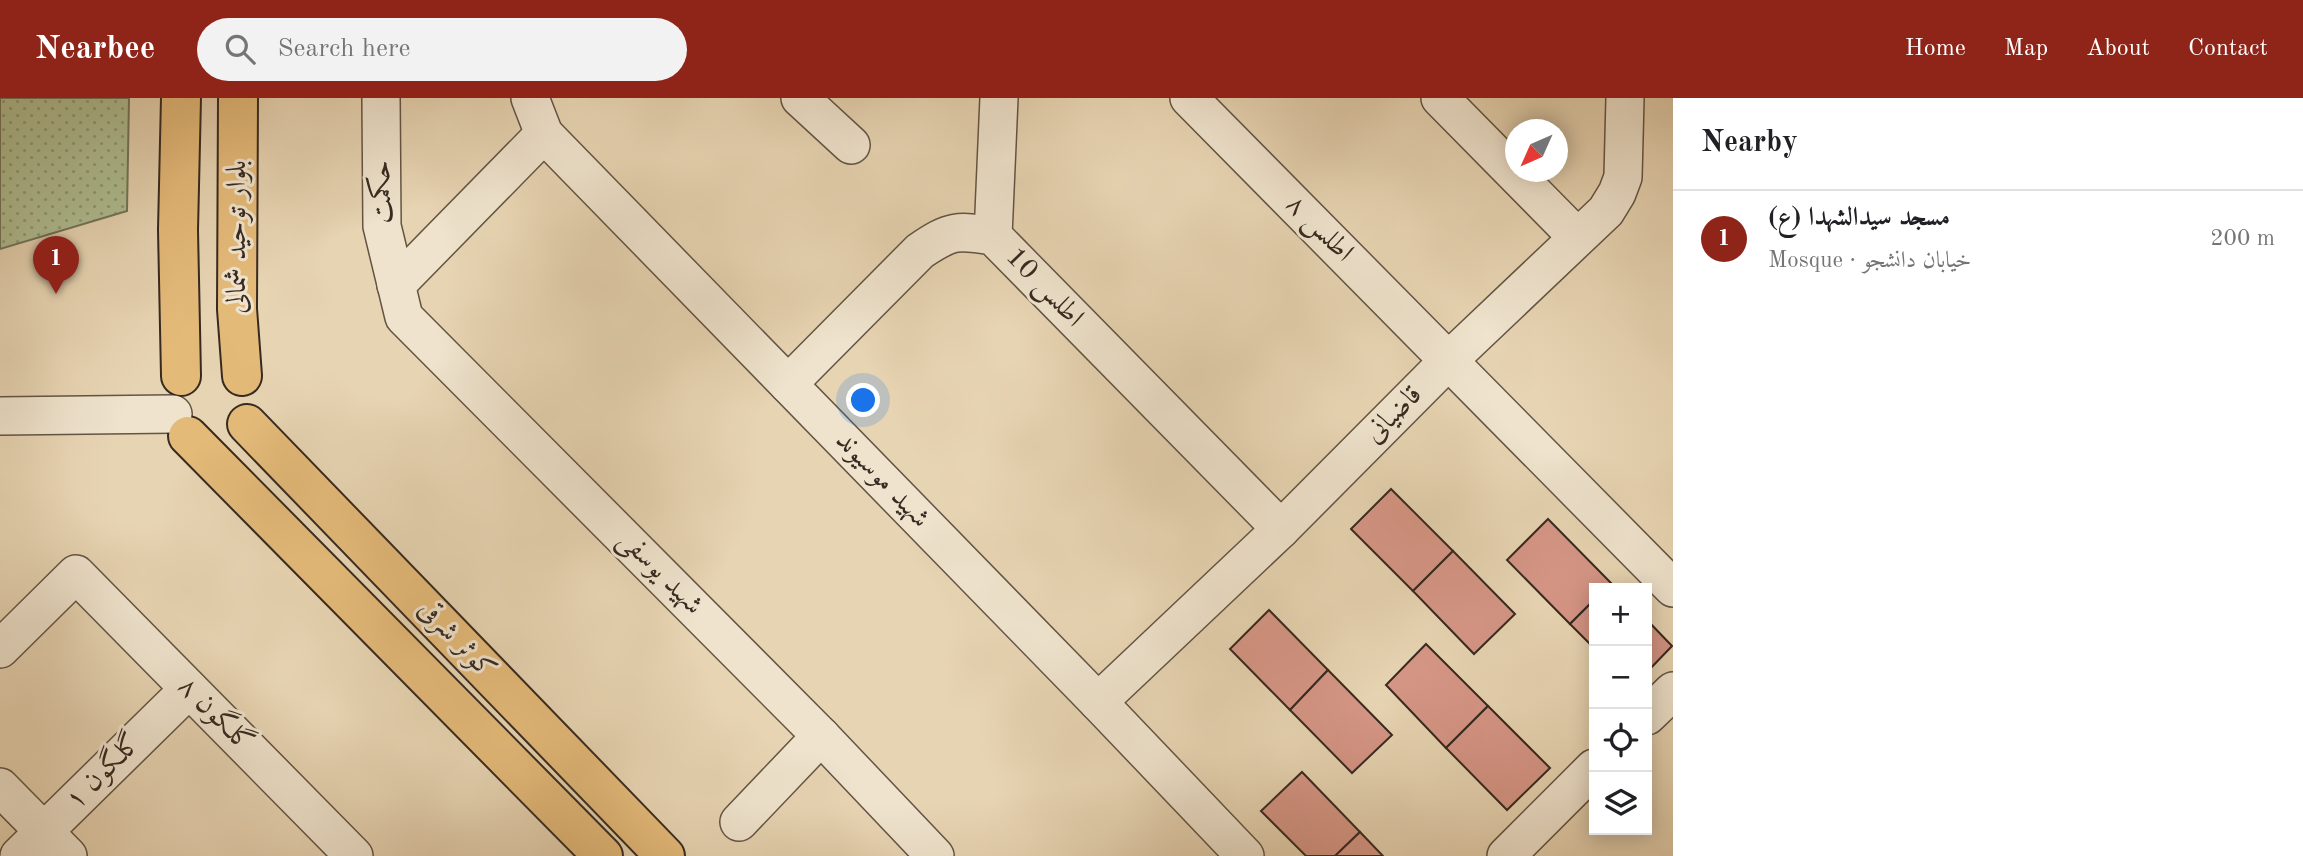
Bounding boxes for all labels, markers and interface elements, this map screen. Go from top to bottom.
search box [197,18,687,81]
icon: search [221,30,259,68]
text: Nearbee [35,33,155,66]
text: Search here [277,36,411,62]
text: Home [1905,37,1966,61]
text: Map [2004,37,2048,61]
text: About [2086,37,2150,61]
text: Contact [2188,37,2268,61]
north arrow [1505,119,1568,182]
text: Nearby [1701,128,1798,158]
street label: بلوار توحید شمالی [224,160,253,314]
street label: حکمت [365,160,398,224]
street label: اطلس ۸ [1279,190,1358,269]
text: مسجد سیدالشهدا (ع) [1768,205,1950,231]
text: 1 [1717,227,1731,250]
text: 200 m [2210,227,2275,250]
pin: 1 [33,236,79,294]
street label: اطلس 10 [998,243,1088,334]
text: Mosque · خیابان دانشجو [1768,249,1971,272]
street label: قاضیانی [1360,381,1428,449]
your location [846,383,880,417]
street label: شهید موسیوند [828,427,934,535]
street label: شهید یوسفی [610,525,708,623]
map controls [1589,583,1652,835]
button: + [1589,583,1652,646]
street label: کوثر شرقی [410,594,501,686]
button: − [1589,646,1652,709]
street label: گلگون ۸ [171,668,262,759]
button: locate [1589,709,1652,772]
street label: گلگون ۱ [57,725,148,816]
button: layers [1589,772,1652,835]

